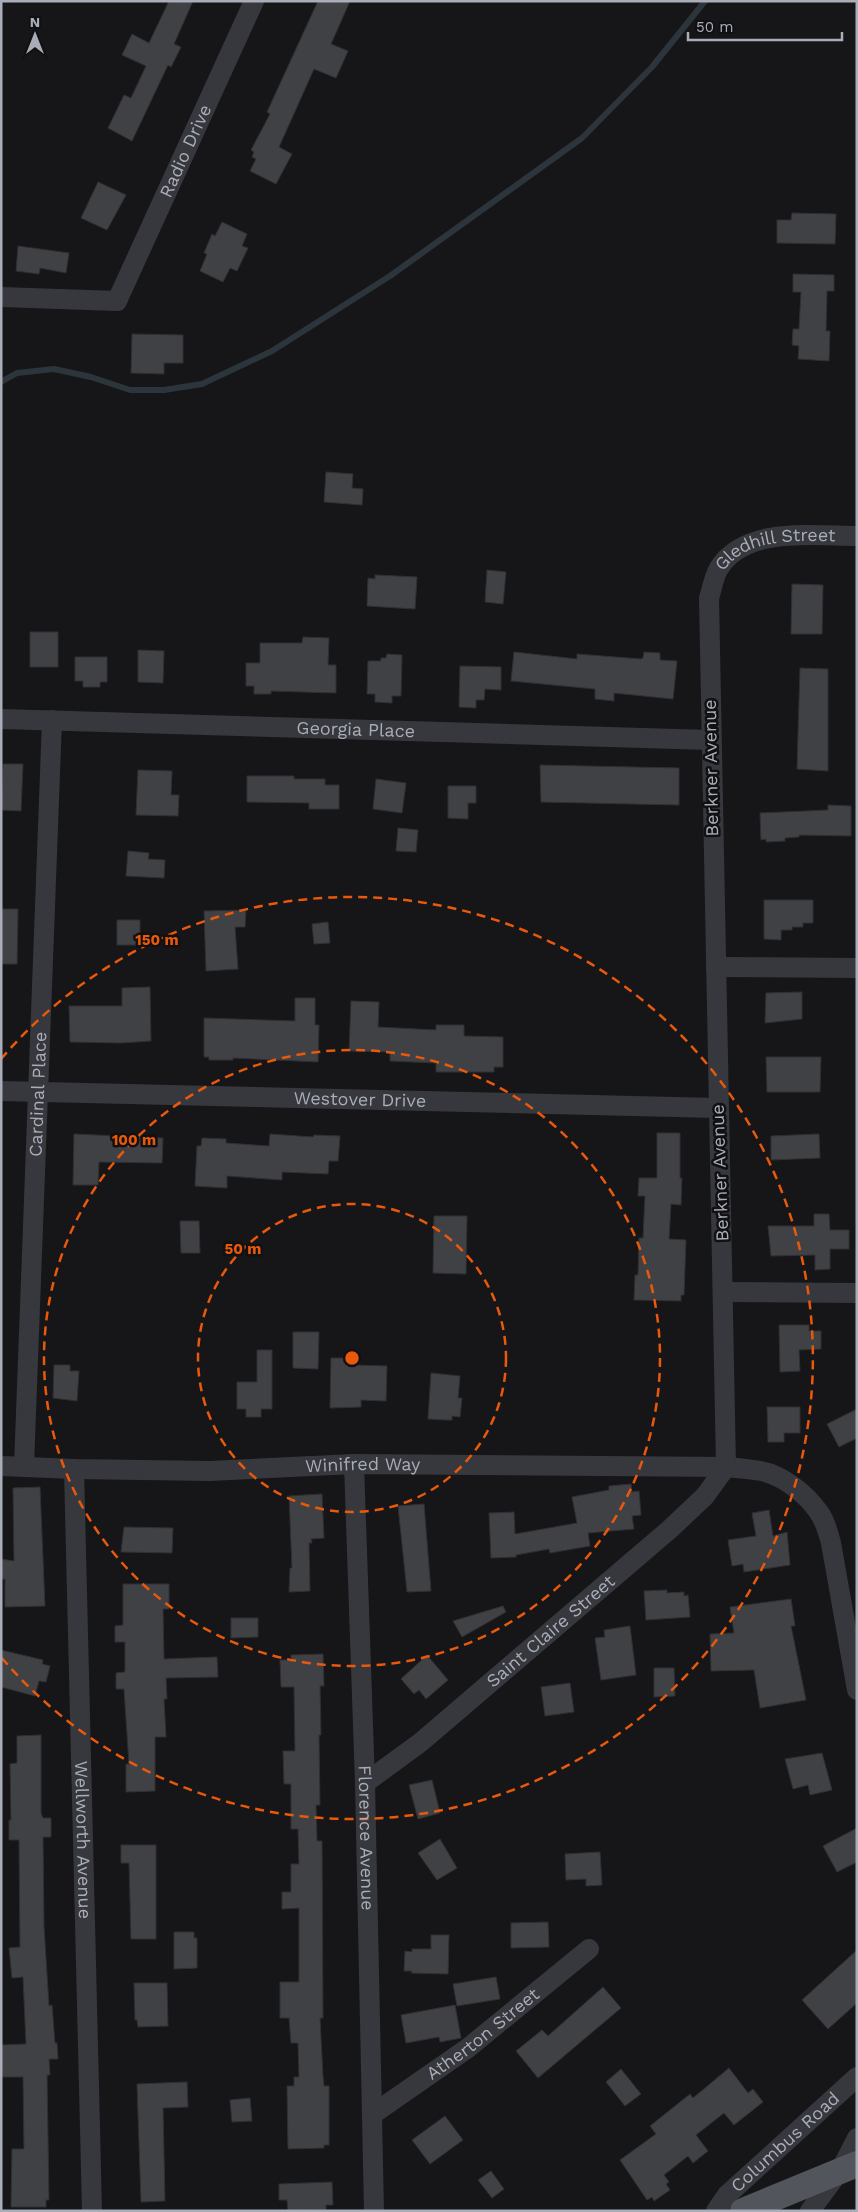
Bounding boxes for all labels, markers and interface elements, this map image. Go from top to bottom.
north arrow [10,10,60,60]
scale bar [688,10,842,42]
text: N [30,14,40,30]
text: 50 m [696,18,733,36]
street label: Radio Drive [155,101,215,201]
street label: Gledhill Street [710,524,836,574]
street label: Berkner Avenue [699,699,722,837]
street label: Georgia Place [296,717,415,741]
text: 150 m [135,931,179,949]
street label: Cardinal Place [25,1031,50,1157]
street label: Westover Drive [293,1087,426,1111]
street label: Berkner Avenue [707,1104,732,1242]
text: 100 m [112,1131,156,1149]
text: 50 m [225,1240,261,1258]
centre of rings [343,1349,361,1367]
street label: Winifred Way [305,1453,421,1476]
street label: Saint Claire Street [482,1570,619,1691]
street label: Wellworth Avenue [71,1761,96,1919]
street label: Florence Avenue [354,1765,379,1911]
street label: Atherton Street [422,1983,543,2084]
street label: Columbus Road [726,2087,843,2196]

